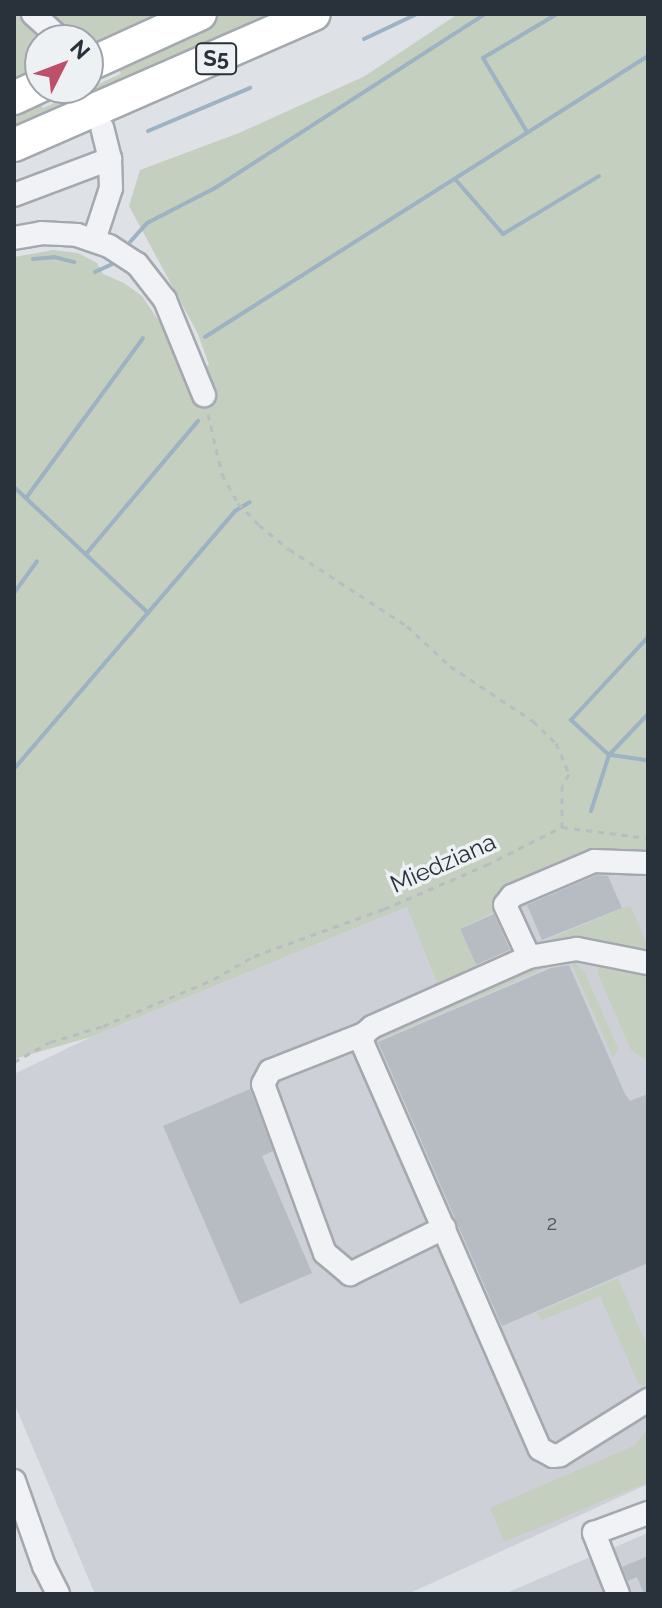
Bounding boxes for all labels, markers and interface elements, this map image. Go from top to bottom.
north arrow [24,24,104,104]
text: N [65,34,96,64]
road number: S5 [194,41,238,77]
street label: Miedziana [386,827,500,899]
house number: 2 [547,1211,557,1235]

